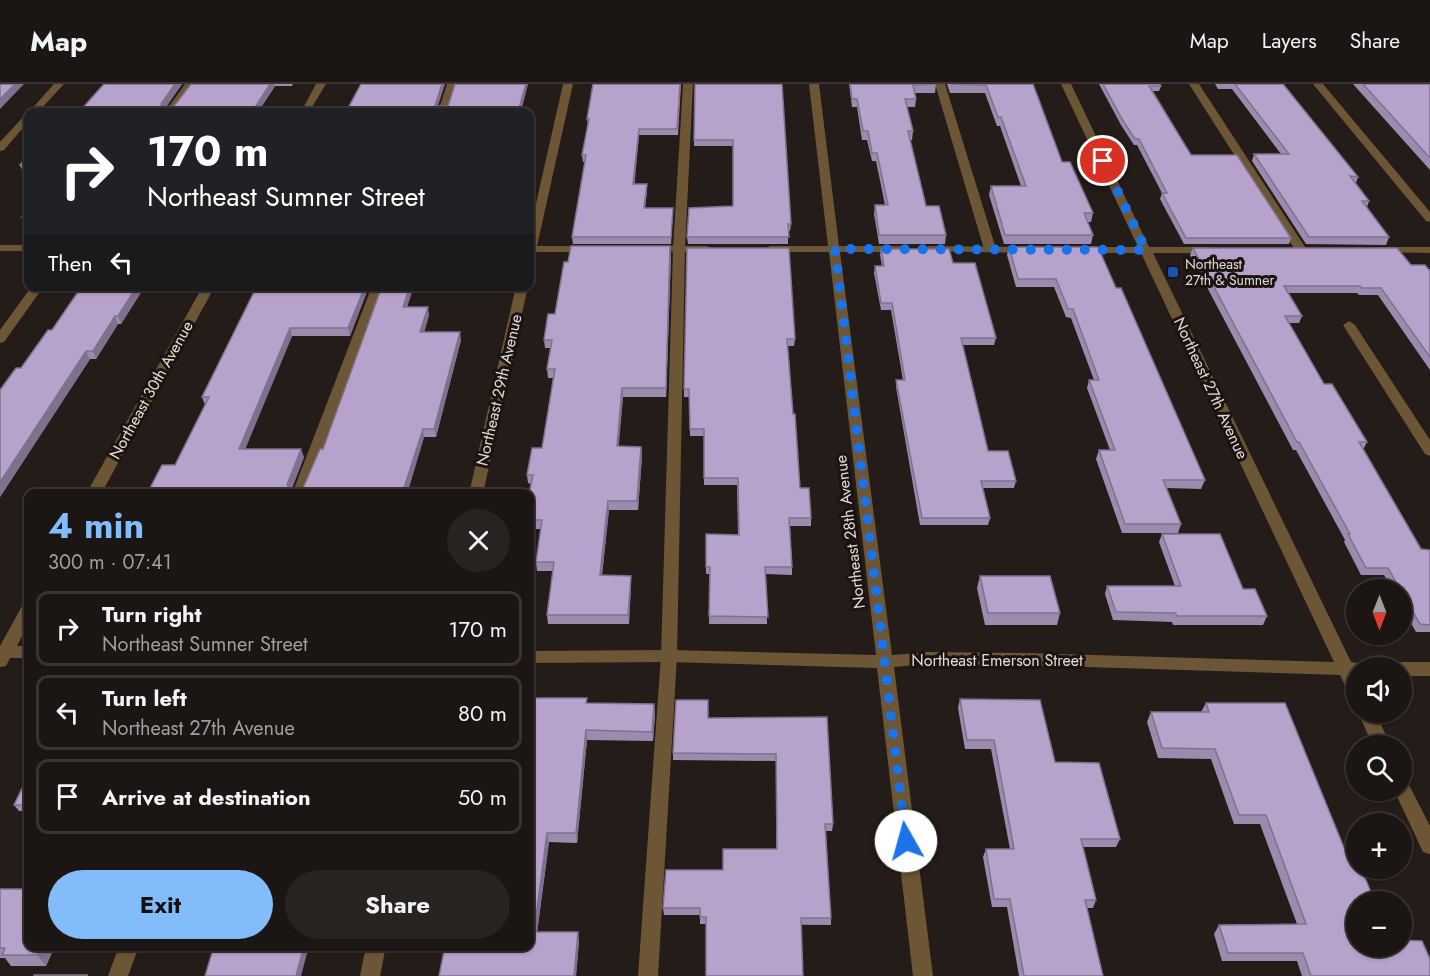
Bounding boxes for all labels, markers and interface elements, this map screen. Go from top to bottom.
text: Map [30,21,87,62]
text: Map [1190,26,1229,56]
text: Layers [1262,26,1317,56]
text: Share [1350,26,1400,56]
text: 170 m [147,121,269,182]
icon: right [48,132,126,210]
pin [1077,135,1128,186]
icon: arrive [1086,144,1119,177]
text: Northeast Sumner Street [147,177,425,216]
icon: left [105,246,138,279]
text: Then [48,247,93,279]
place label: Northeast 27th & Sumner [1185,254,1274,290]
marker: Northeast 27th & Sumner [1166,265,1180,279]
street label: Northeast 29th Avenue [470,312,528,468]
street label: Northeast 27th Avenue [1168,313,1254,463]
street label: Northeast 30th Avenue [103,317,199,463]
street label: Northeast 28th Avenue [829,454,871,610]
text: 4 min [48,499,144,551]
button: close [447,509,510,572]
text: 300 m · 07:41 [48,548,172,577]
north arrow [1346,579,1412,645]
map controls [1346,579,1412,957]
text: Turn right [102,598,202,630]
icon: right [51,612,84,645]
text: 170 m [449,613,507,645]
text: Northeast Sumner Street [102,630,308,659]
street label: Northeast Emerson Street [911,649,1083,672]
button: sound [1346,657,1412,723]
text: Turn left [102,682,187,714]
icon: left [51,696,84,729]
text: 80 m [458,697,507,729]
text: Northeast 27th Avenue [102,714,295,743]
button: search [1346,735,1412,801]
icon: arrive [51,780,84,813]
text: Arrive at destination [102,781,311,813]
text: 50 m [458,781,507,813]
position arrow [874,809,938,873]
button: + [1346,813,1412,879]
button: Exit [48,870,273,939]
button: Share [285,870,510,939]
button: − [1346,891,1412,957]

